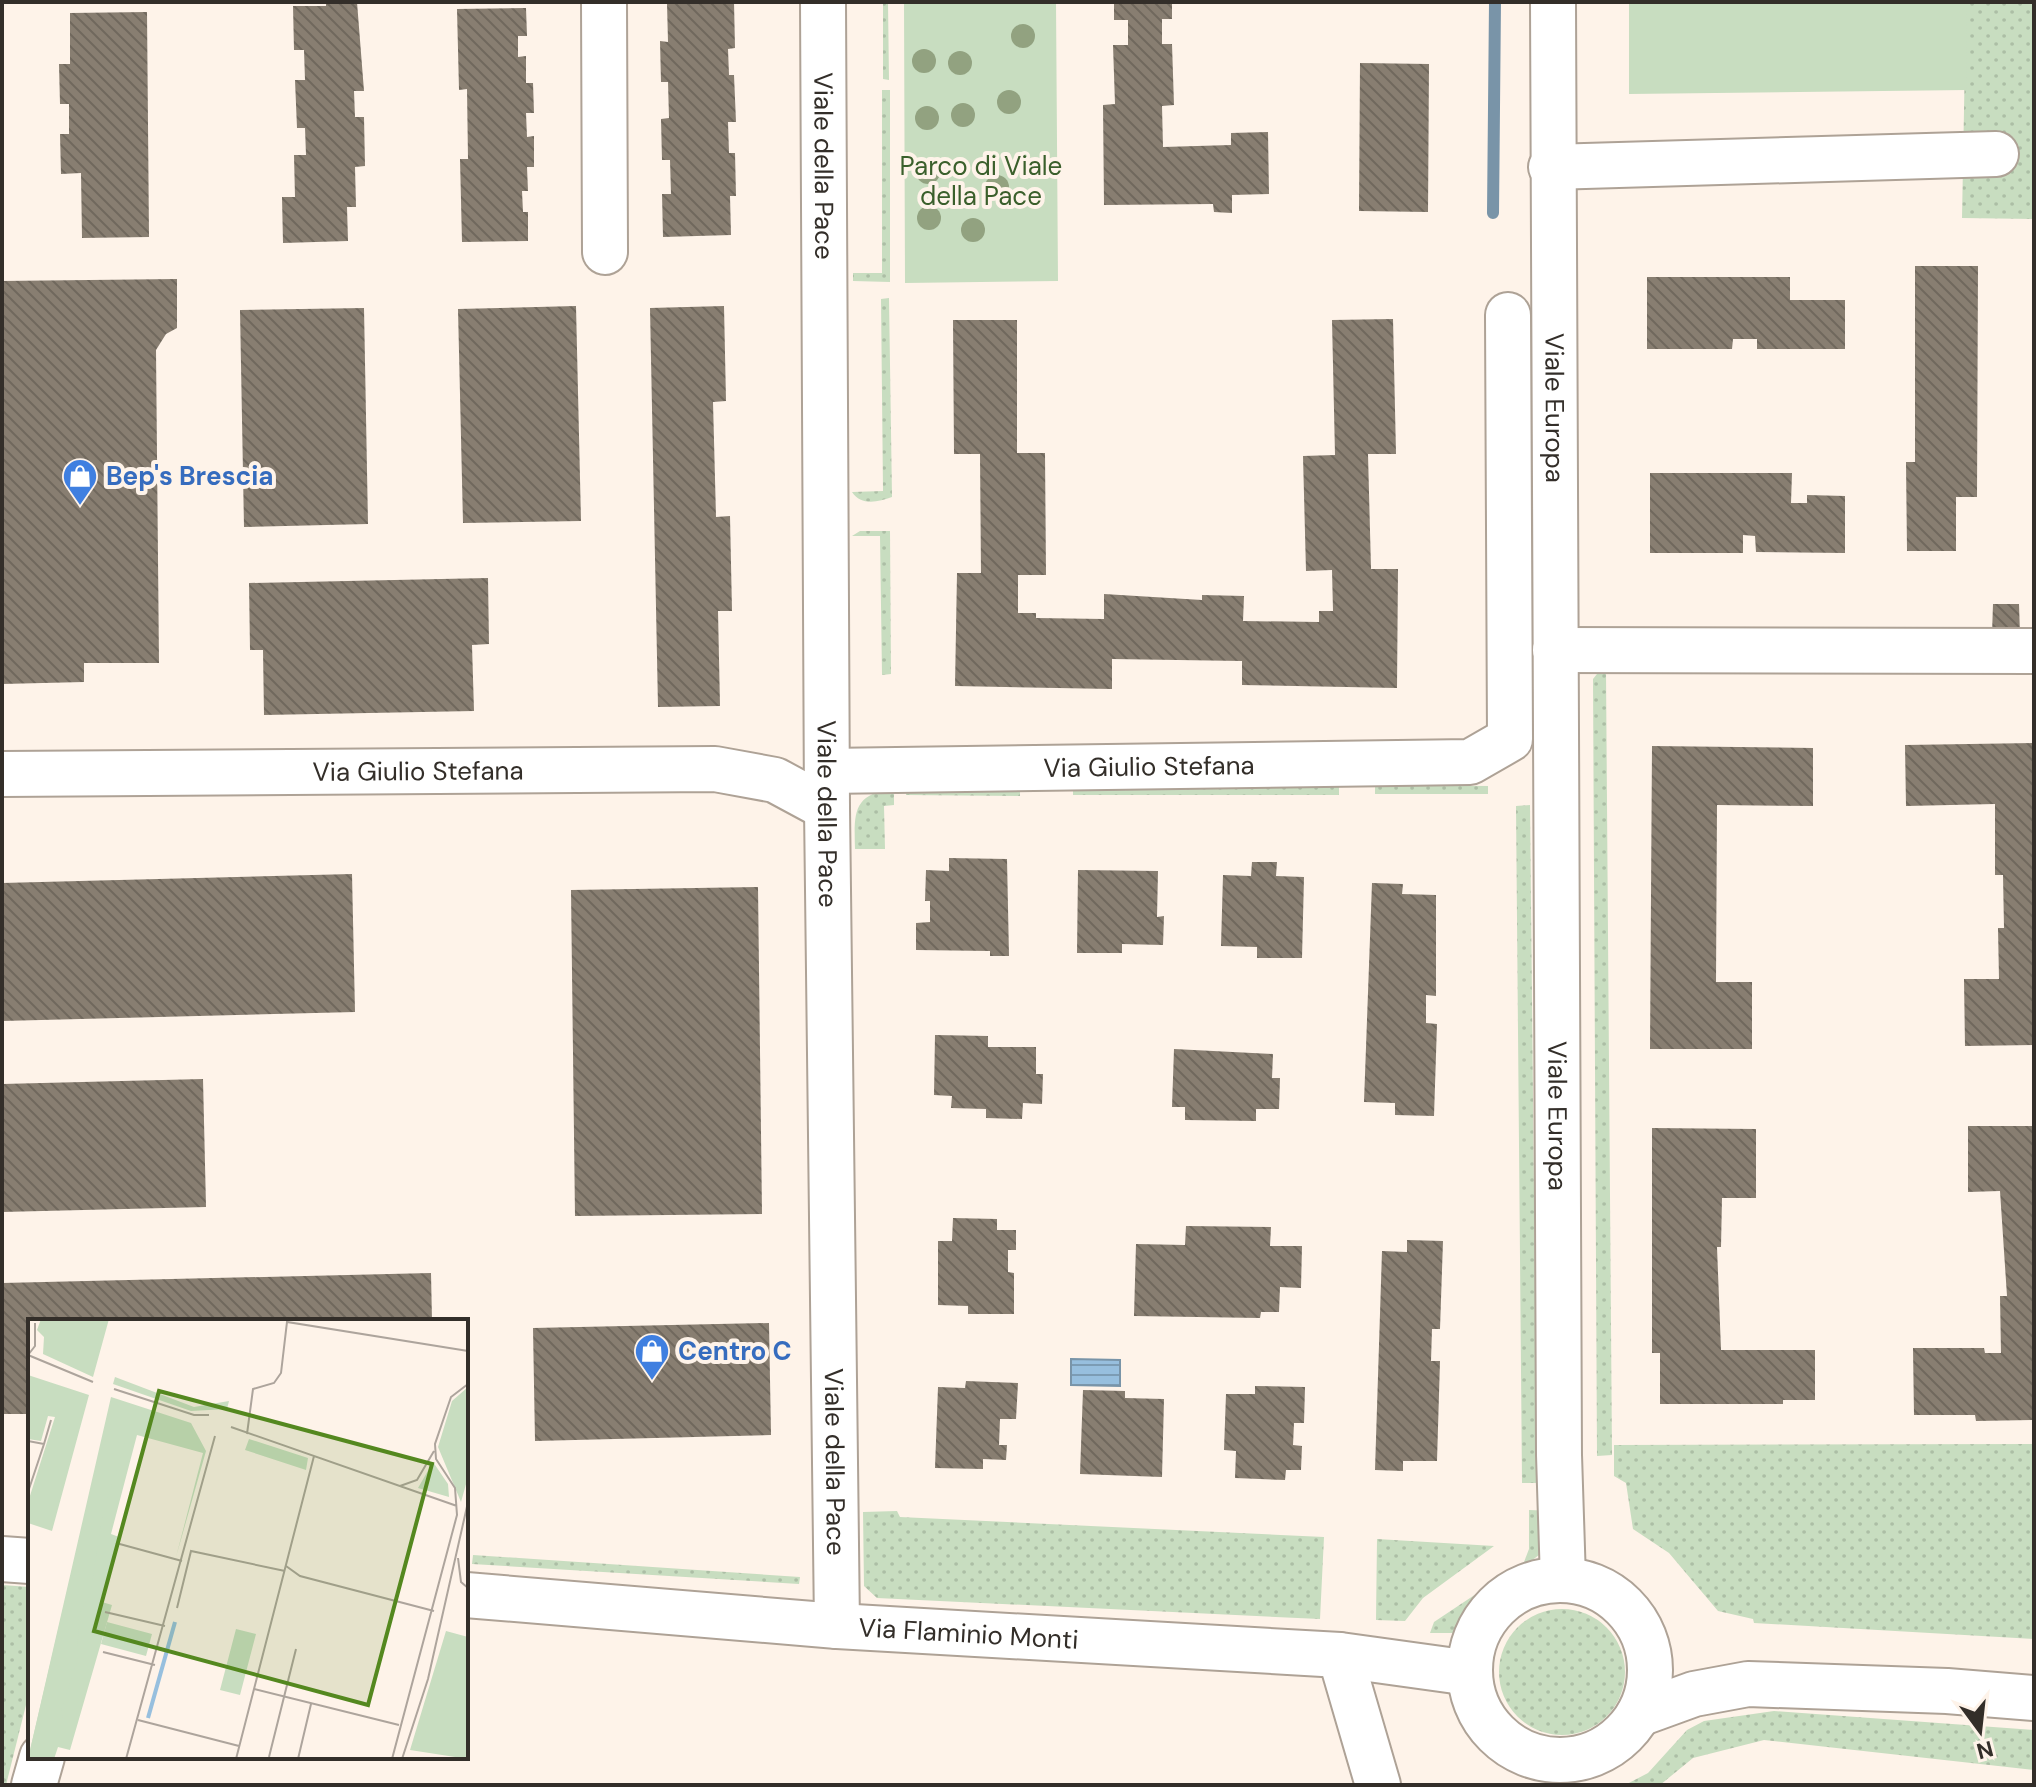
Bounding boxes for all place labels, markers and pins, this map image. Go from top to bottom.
shop icon: Bep's Brescia [61,457,99,507]
place label: Bep's Brescia [106,459,274,493]
shop icon: Centro C [633,1332,671,1382]
place label: Centro C [678,1334,792,1368]

